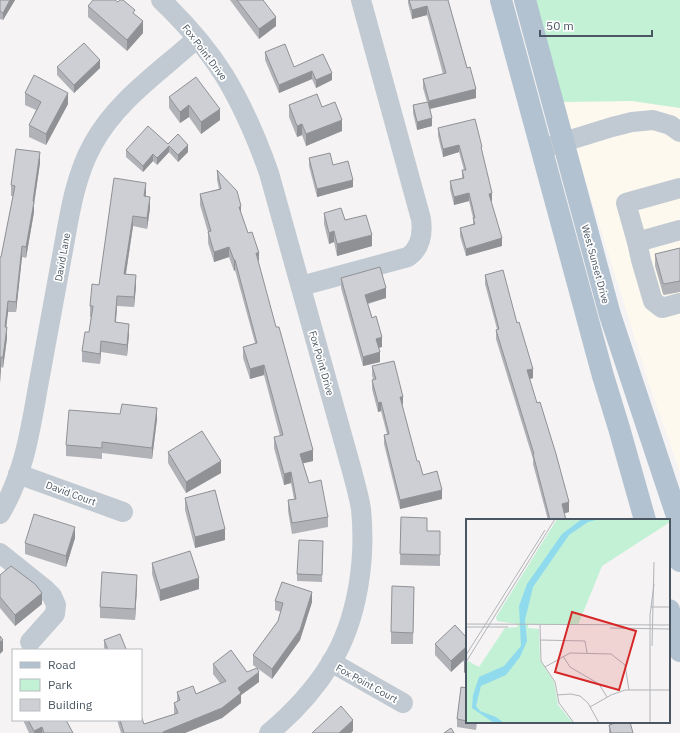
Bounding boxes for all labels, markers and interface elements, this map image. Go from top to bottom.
scale bar [540,12,652,38]
text: 50 m [546,18,574,33]
street label: Fox Point Drive [179,22,230,83]
street label: West Sunset Drive [579,223,612,306]
street label: David Lane [52,231,73,282]
street label: Fox Point Drive [306,329,337,398]
street label: David Court [44,478,98,509]
inset map [466,519,670,723]
legend [12,649,142,721]
text: Road [48,657,76,672]
street label: Fox Point Court [334,661,400,706]
text: Park [48,677,73,692]
text: Building [48,697,93,712]

